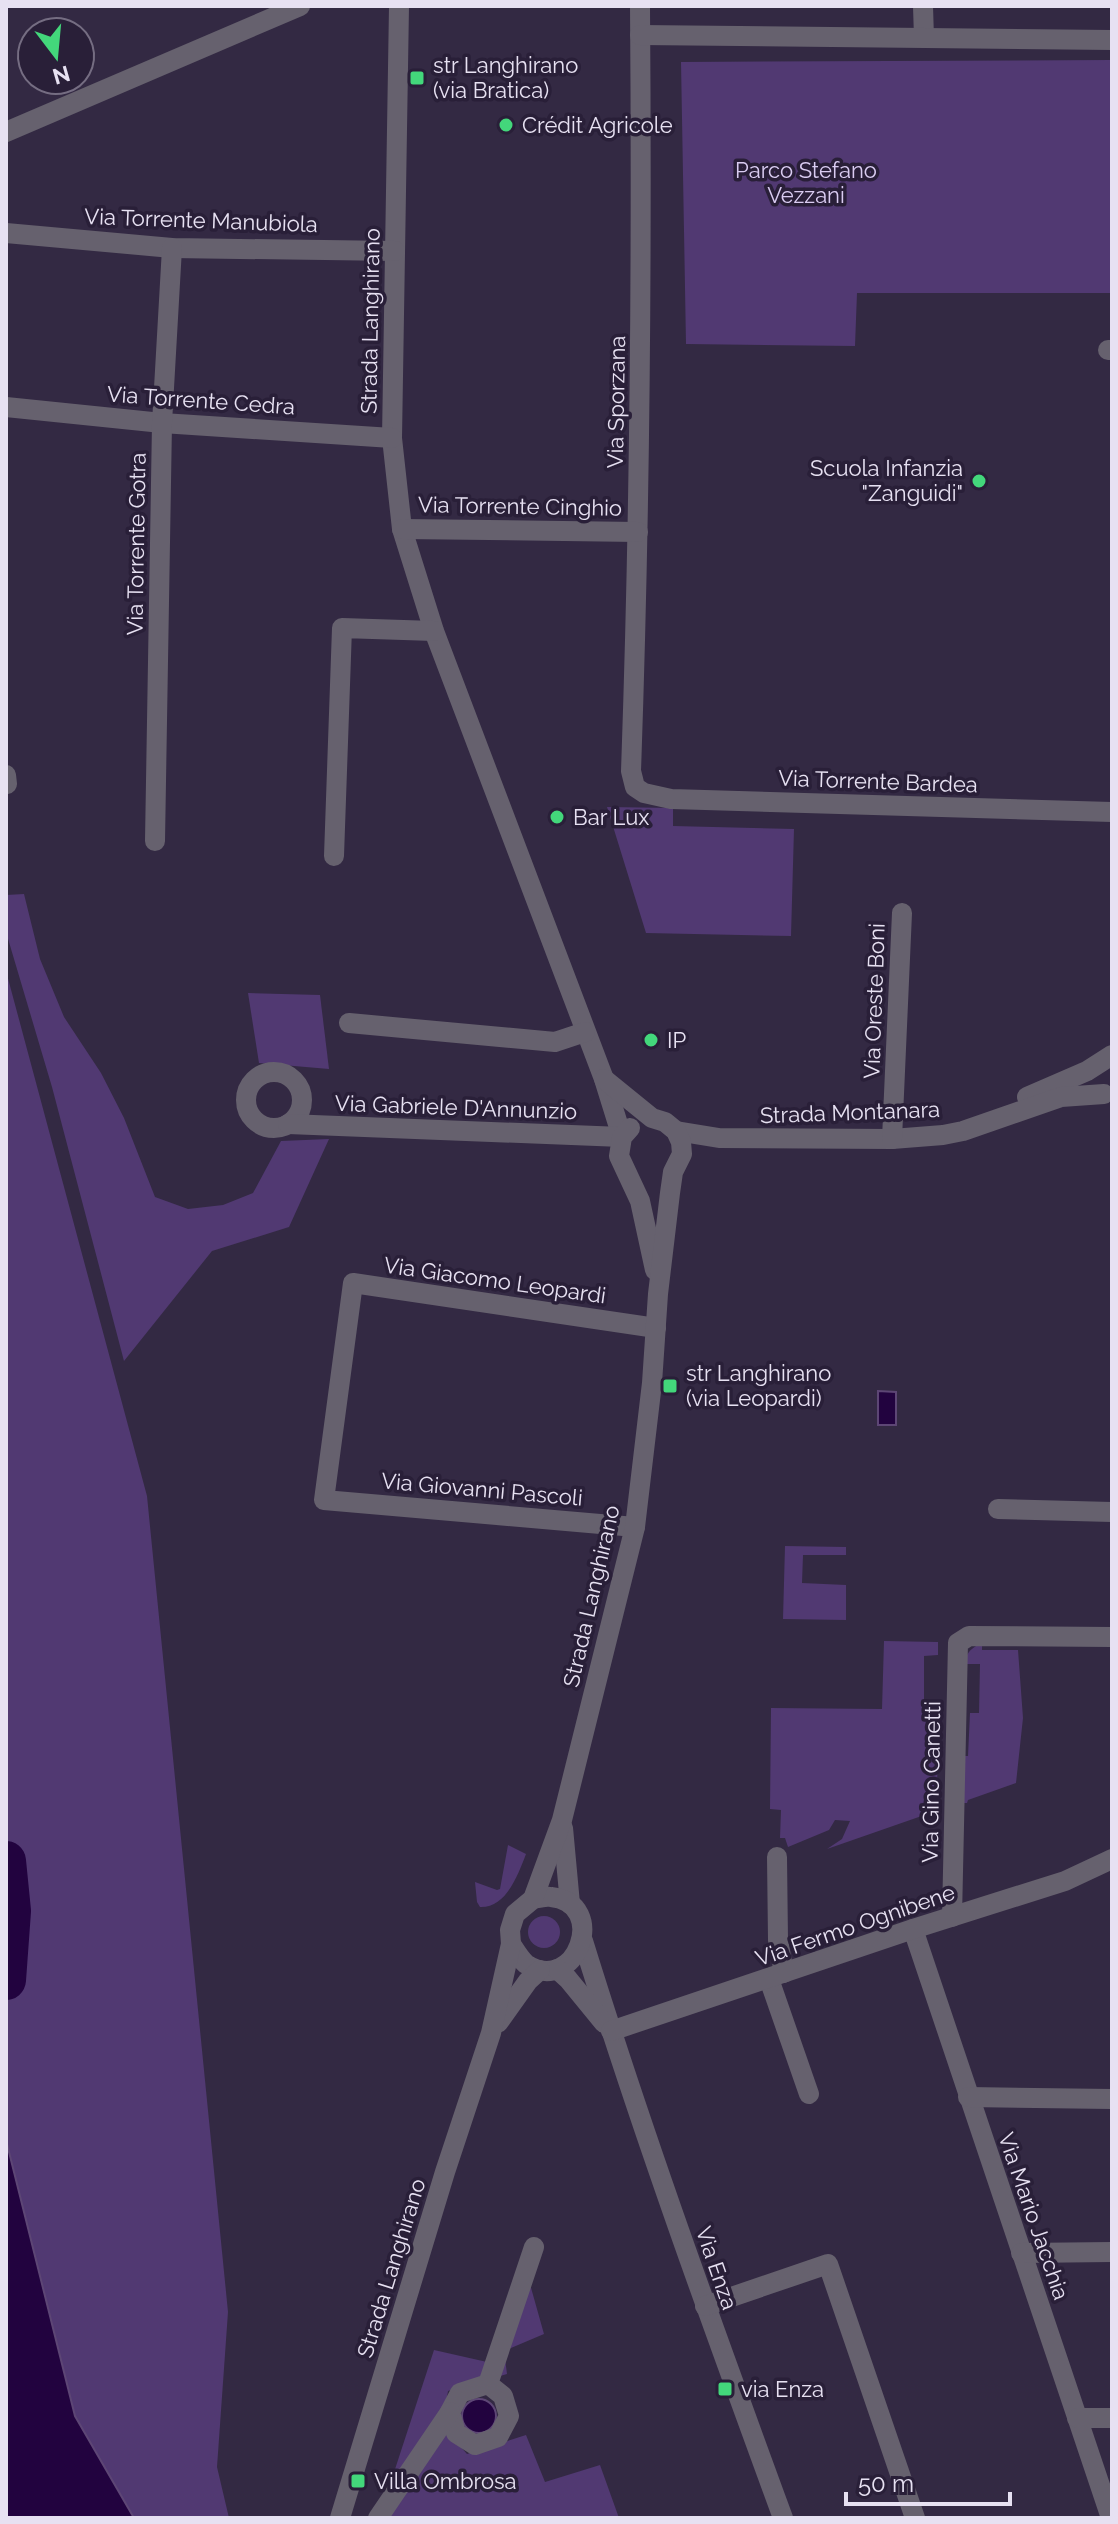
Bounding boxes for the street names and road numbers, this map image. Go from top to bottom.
street label: Via Torrente Manubiola [84,203,318,237]
street label: Strada Langhirano [355,228,385,414]
street label: Via Sporzana [602,335,630,469]
street label: Via Torrente Cedra [106,380,296,420]
street label: Via Torrente Gotra [121,452,151,636]
street label: Via Torrente Cinghio [418,491,622,521]
street label: Via Torrente Bardea [778,765,978,797]
street label: Via Oreste Boni [858,923,890,1079]
street label: Via Gabriele D'Annunzio [334,1090,578,1124]
street label: Strada Montanara [759,1096,941,1128]
street label: Via Giacomo Leopardi [382,1252,608,1308]
street label: Via Giovanni Pascoli [380,1467,584,1511]
street label: Strada Langhirano [557,1502,625,1690]
street label: Via Gino Canetti [917,1701,945,1863]
street label: Via Fermo Ognibene [752,1879,958,1971]
street label: Via Mario Jacchia [993,2129,1075,2303]
street label: Strada Langhirano [351,2175,431,2361]
street label: Via Enza [691,2223,743,2313]

